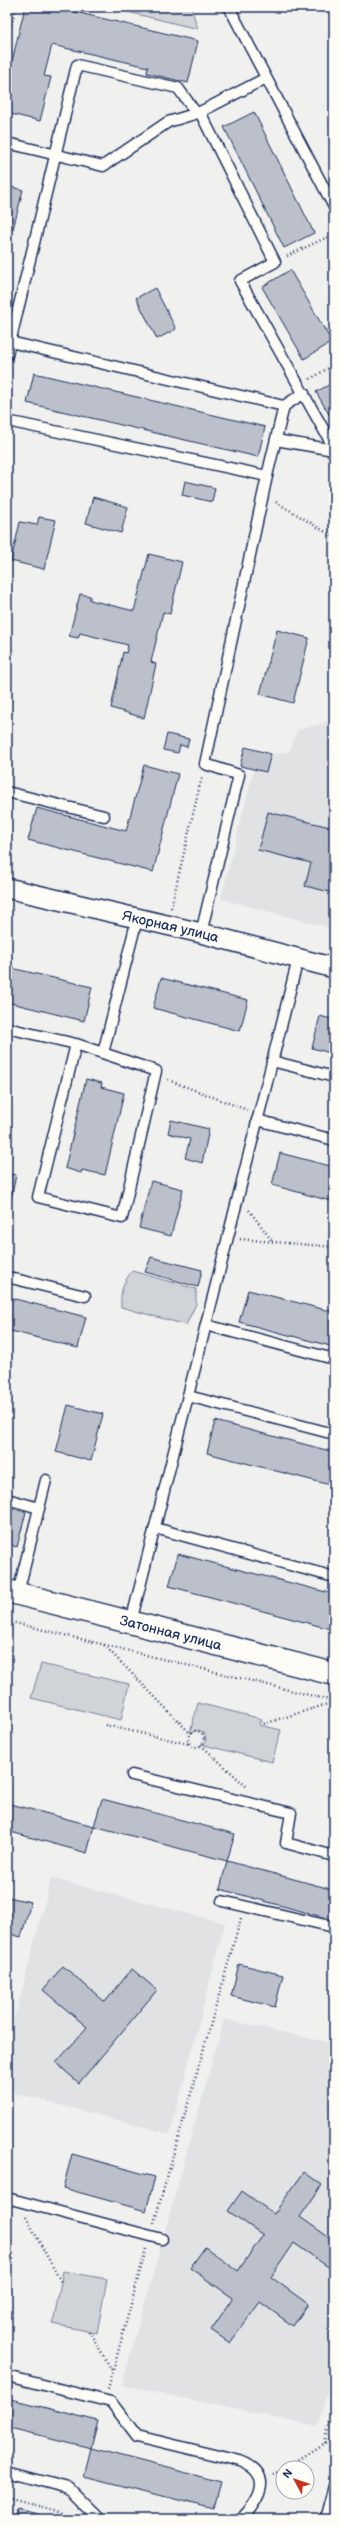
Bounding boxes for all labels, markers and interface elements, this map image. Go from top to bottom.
street label: Якорная улица [120,907,221,947]
street label: Затонная улица [118,1612,224,1654]
north arrow [275,2460,315,2500]
text: N [280,2467,295,2481]

